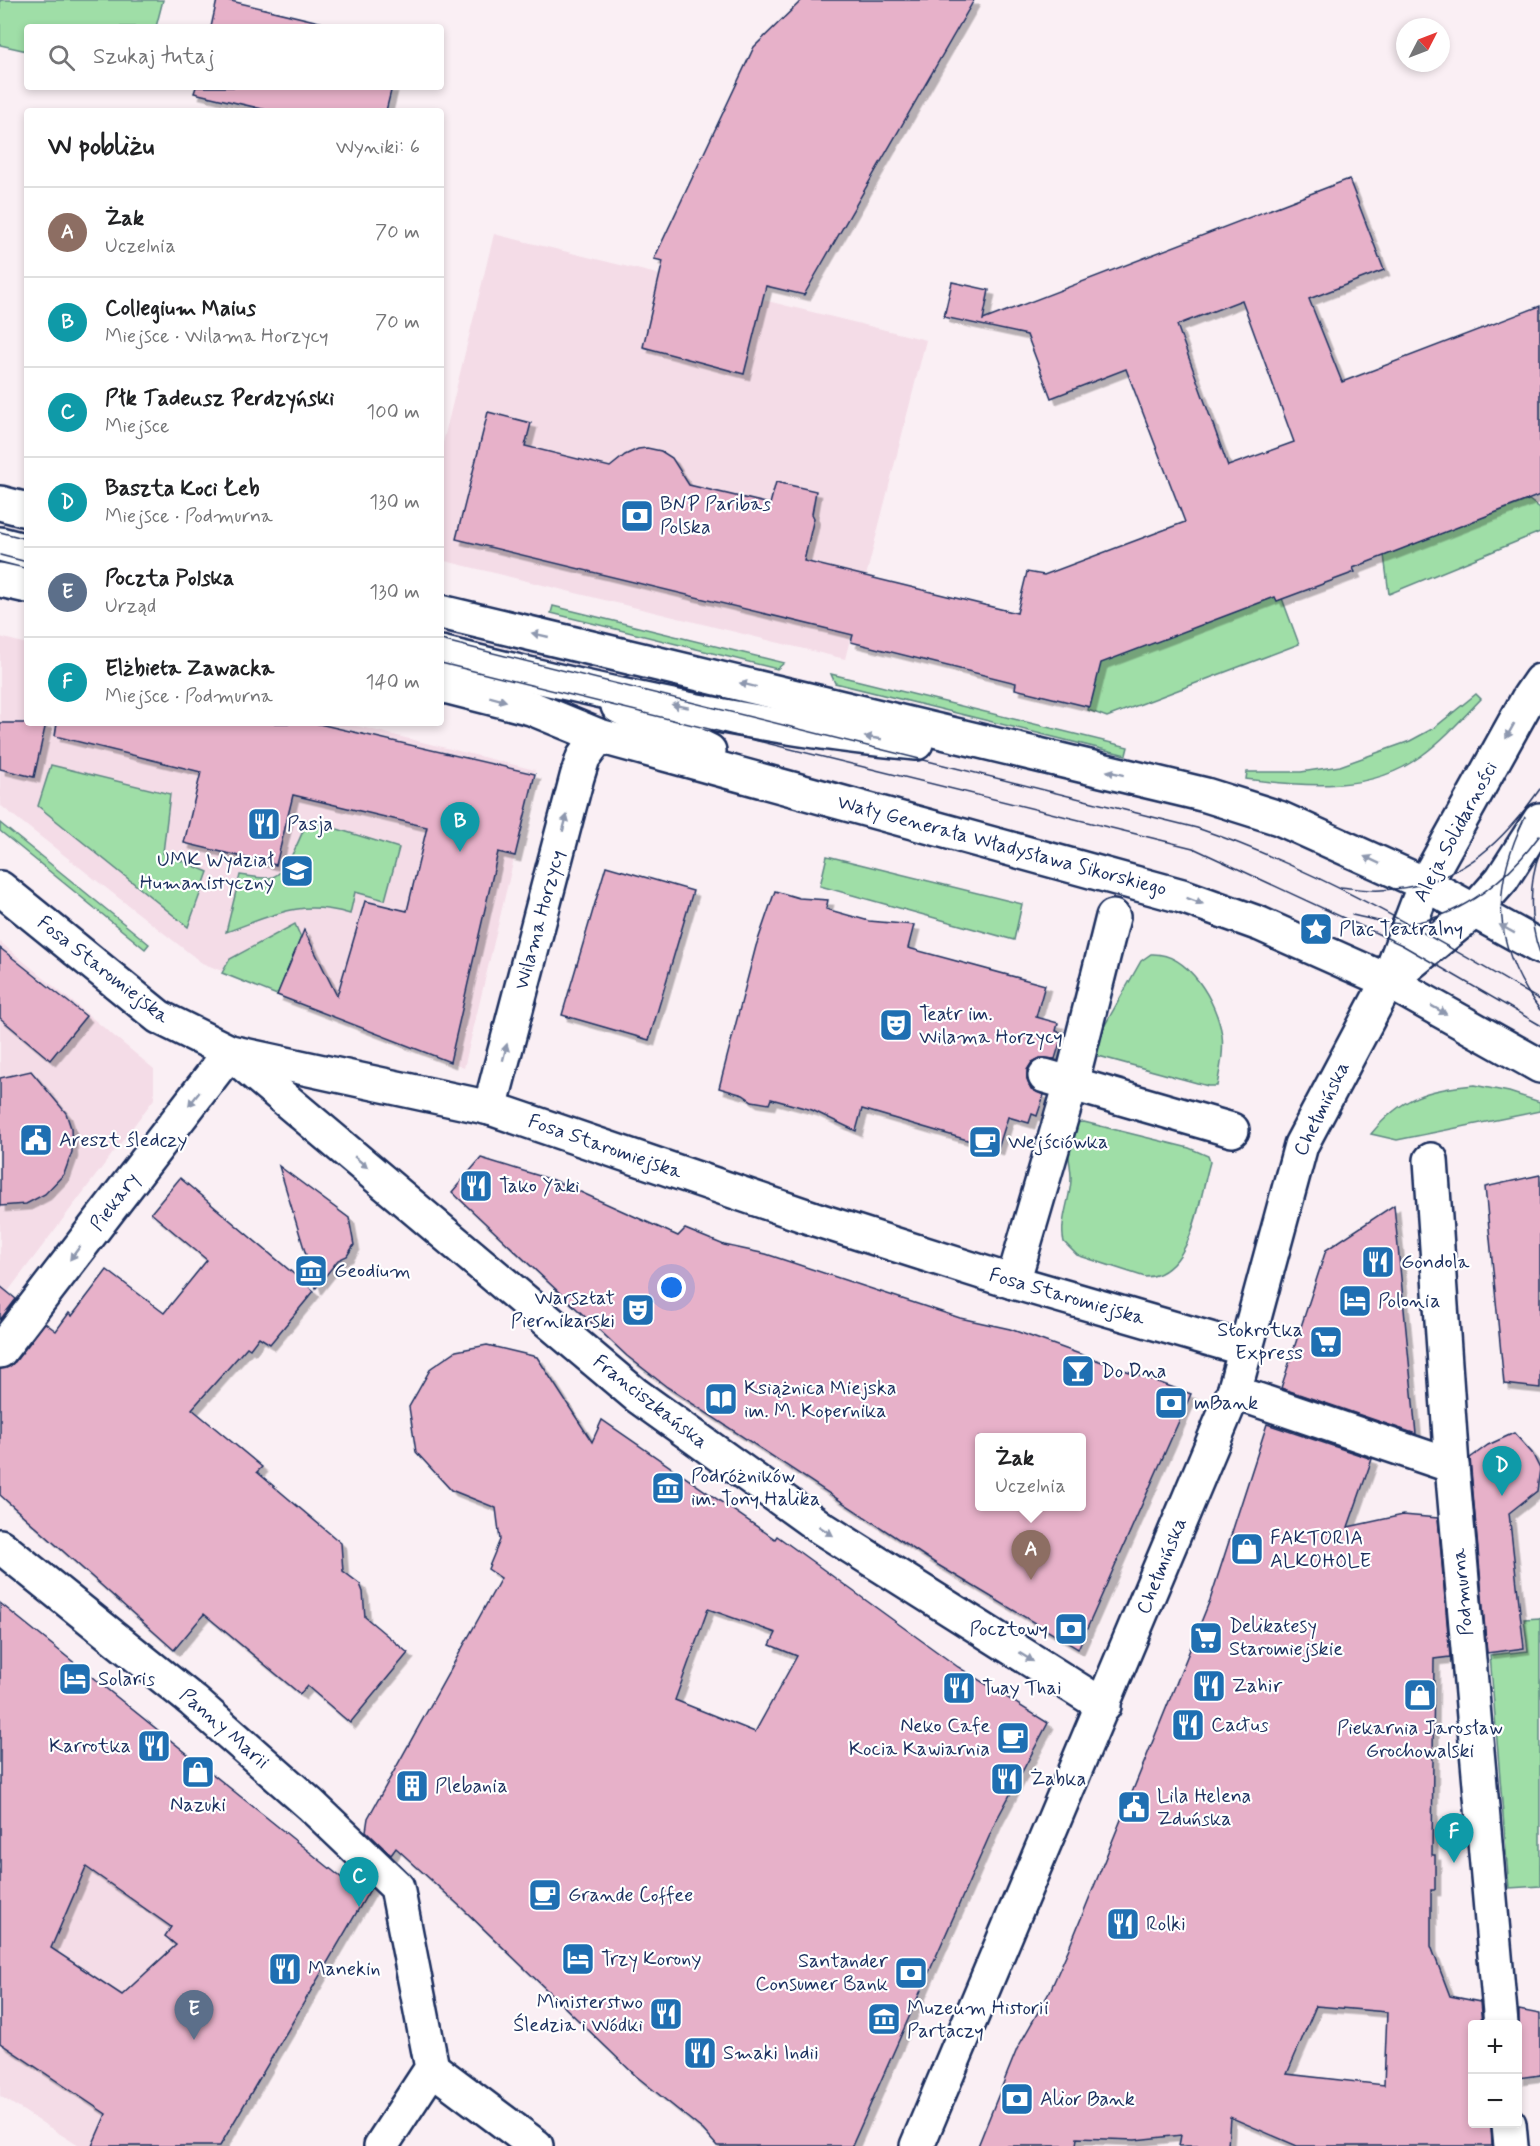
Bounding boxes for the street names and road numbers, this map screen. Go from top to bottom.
street label: Aleja Solidarności [1408,757,1504,907]
street label: Wały Generała Władysława Sikorskiego [834,789,1170,903]
street label: Wilama Horzycy [508,847,572,993]
street label: Fosa Staromiejska [31,910,176,1031]
street label: Chełmińska [1287,1057,1357,1161]
street label: Fosa Staromiejska [524,1108,686,1186]
street label: Piekary [84,1167,146,1237]
street label: Fosa Staromiejska [986,1262,1149,1332]
street label: Franciszkańska [587,1349,713,1455]
street label: Chełmińska [1130,1514,1194,1618]
street label: Podmurna [1446,1546,1480,1637]
street label: Panny Marii [173,1683,275,1775]

